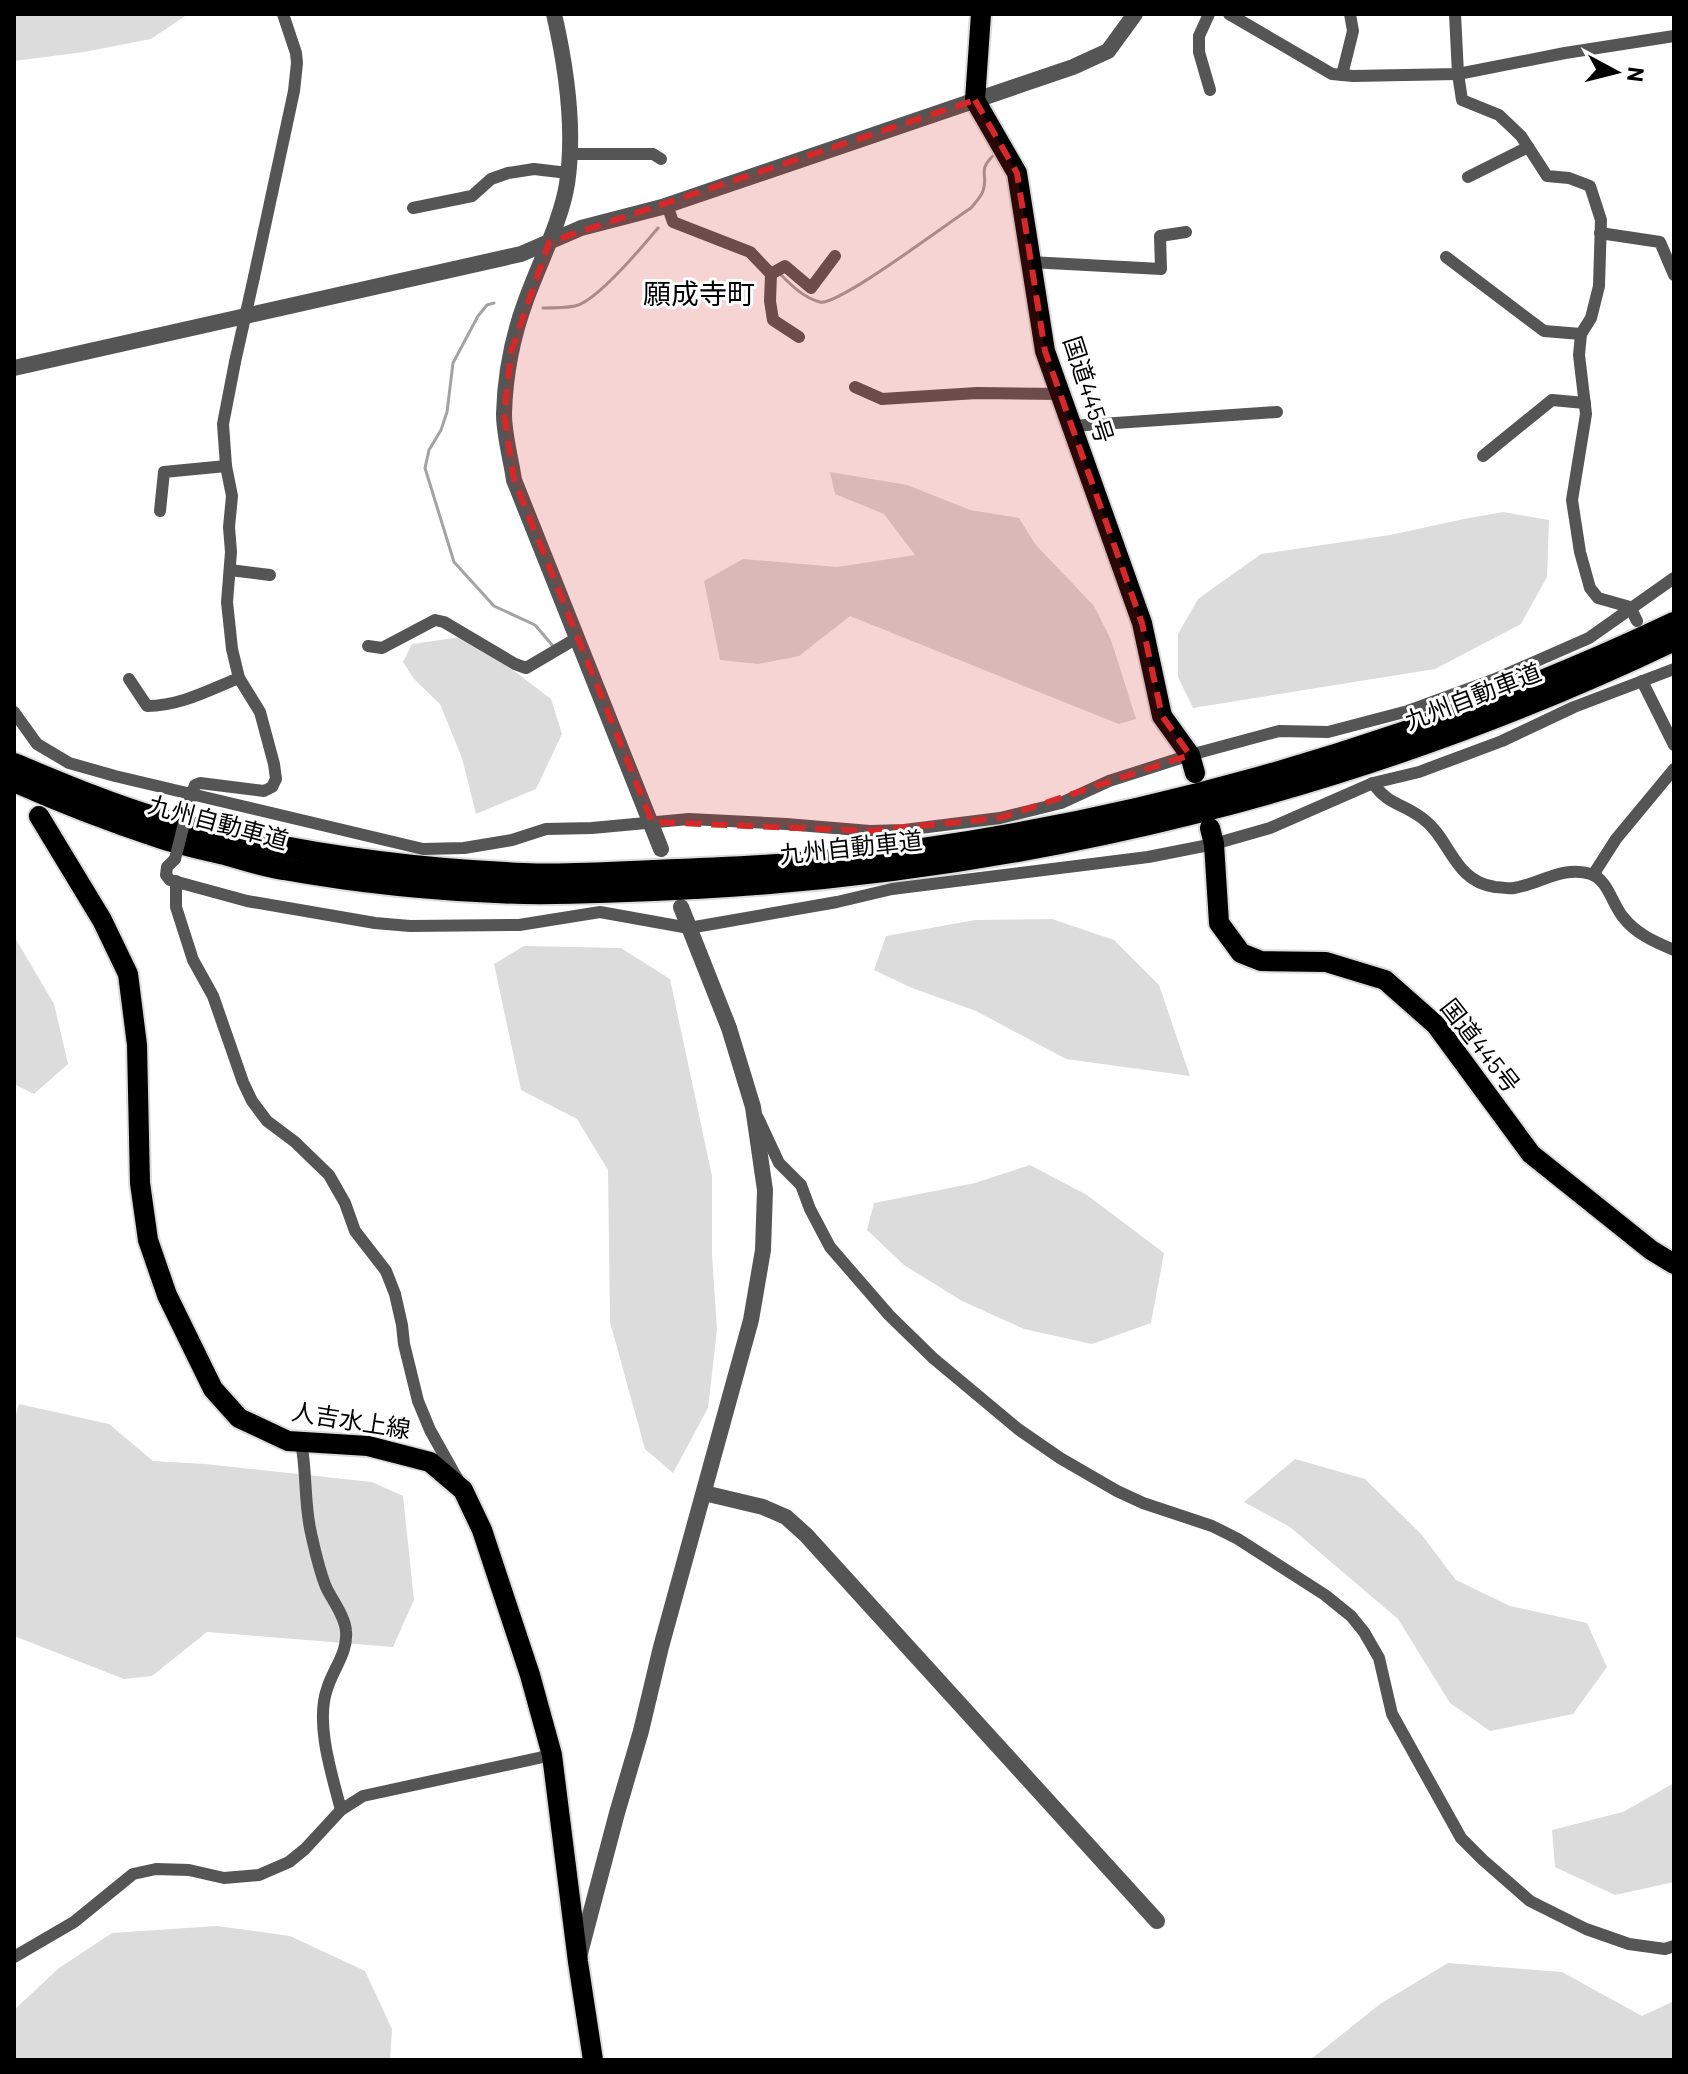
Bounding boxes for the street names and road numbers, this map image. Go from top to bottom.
street label: 国道445号 [1059,332,1120,447]
street label: 九州自動車道 [1400,656,1545,735]
street label: 九州自動車道 [145,789,292,854]
street label: 九州自動車道 [778,825,924,868]
street label: 国道445号 [1436,992,1527,1098]
street label: 人吉水上線 [290,1396,413,1443]

